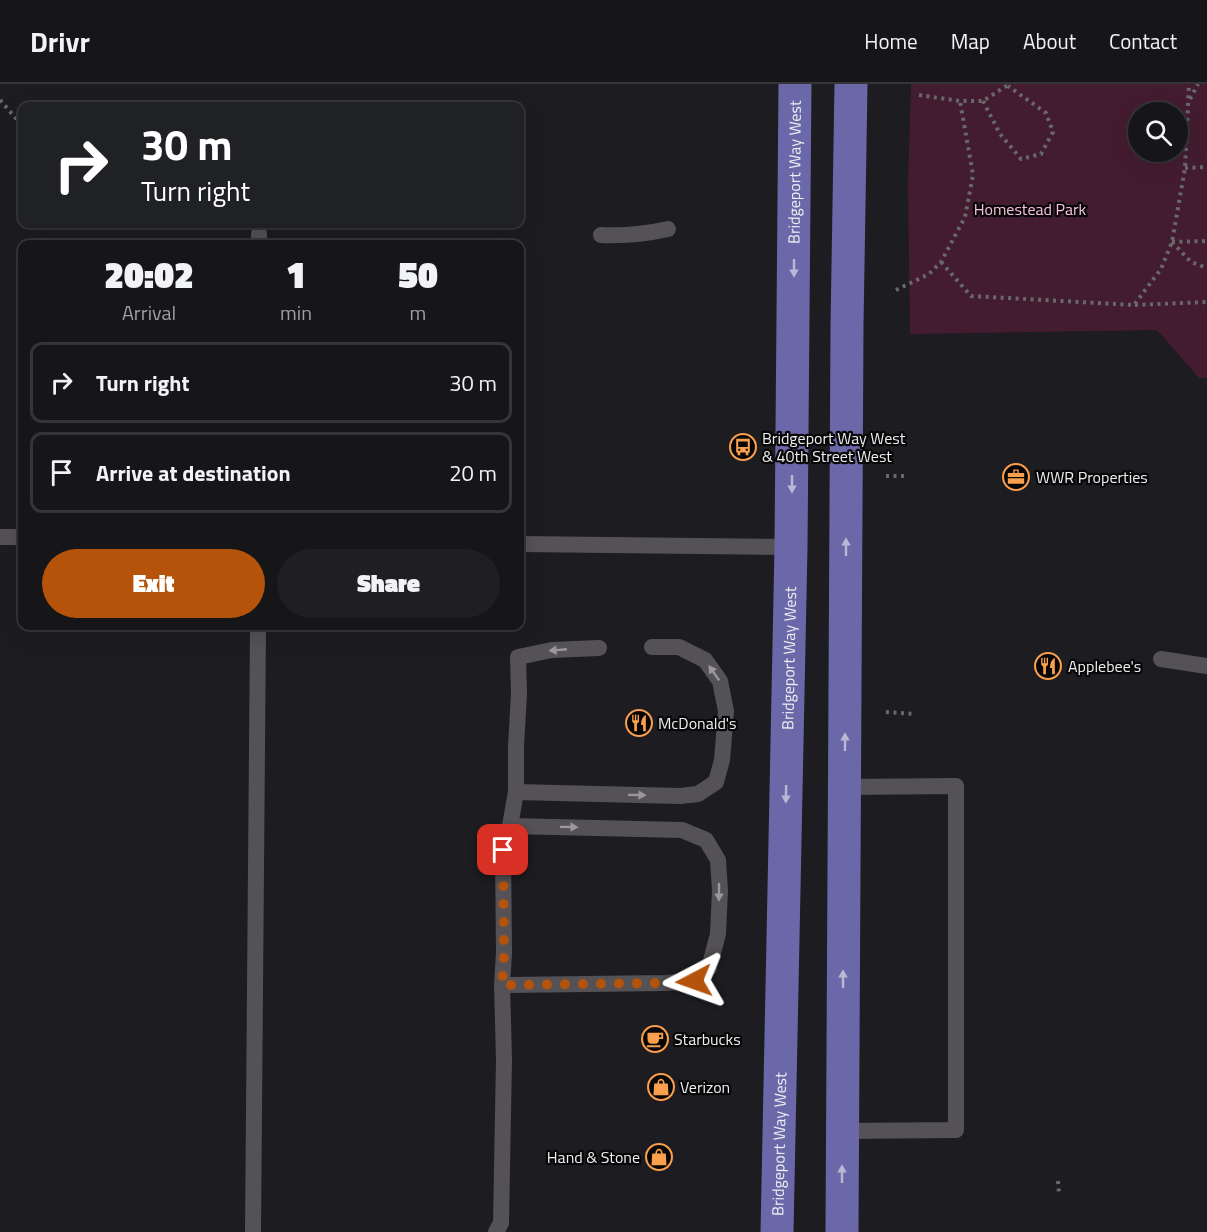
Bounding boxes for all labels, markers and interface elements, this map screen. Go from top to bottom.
text: Drivr [30,20,90,63]
text: Home [864,25,918,57]
text: Map [951,25,990,57]
text: About [1023,25,1076,57]
text: Contact [1109,25,1177,57]
street label: Bridgeport Way West [782,100,807,244]
map controls [1128,102,1188,162]
button: search [1128,102,1188,162]
text: 30 m [141,112,233,176]
icon: right [42,126,120,204]
text: Turn right [141,170,250,211]
park label: Homestead Park [974,197,1087,221]
text: 20:02 [104,247,194,302]
text: 1 [286,247,306,302]
text: 50 [398,247,438,302]
one-way arrow [789,259,799,278]
text: Arrival [122,297,176,328]
text: min [280,297,312,328]
text: m [410,297,426,328]
icon: right [45,366,78,399]
text: Turn right [96,366,190,400]
text: 30 m [449,366,497,400]
place label: Bridgeport Way West & 40th Street West [762,426,906,468]
bus stop icon: Bridgeport Way West & 40th Street West [728,432,758,462]
icon: arrive [45,456,78,489]
text: Arrive at destination [96,456,291,490]
text: 20 m [449,456,497,490]
office icon: WWR Properties [1001,462,1031,492]
place label: WWR Properties [1036,465,1148,489]
one-way arrow [787,475,797,494]
one-way arrow [841,537,851,556]
button: Exit [42,549,265,618]
button: Share [277,549,500,618]
street label: Bridgeport Way West [775,586,802,730]
one-way arrow [549,646,568,655]
restaurant icon: Applebee's [1033,651,1063,681]
place label: Applebee's [1068,654,1141,678]
one-way arrow [709,665,720,681]
restaurant icon: McDonald's [624,708,654,738]
place label: McDonald's [658,711,737,735]
one-way arrow [840,732,850,751]
one-way arrow [782,785,791,804]
one-way arrow [628,790,647,800]
one-way arrow [559,823,578,832]
pin [477,824,528,875]
icon: arrive [486,833,519,866]
one-way arrow [714,883,724,902]
position arrow [662,949,726,1013]
one-way arrow [838,969,848,988]
cafe icon: Starbucks [640,1024,670,1054]
place label: Starbucks [674,1027,741,1051]
shop icon: Verizon [646,1072,676,1102]
street label: Bridgeport Way West [765,1072,792,1216]
place label: Verizon [680,1075,730,1099]
shop icon: Hand & Stone [644,1142,674,1172]
place label: Hand & Stone [547,1145,640,1169]
one-way arrow [837,1164,847,1183]

